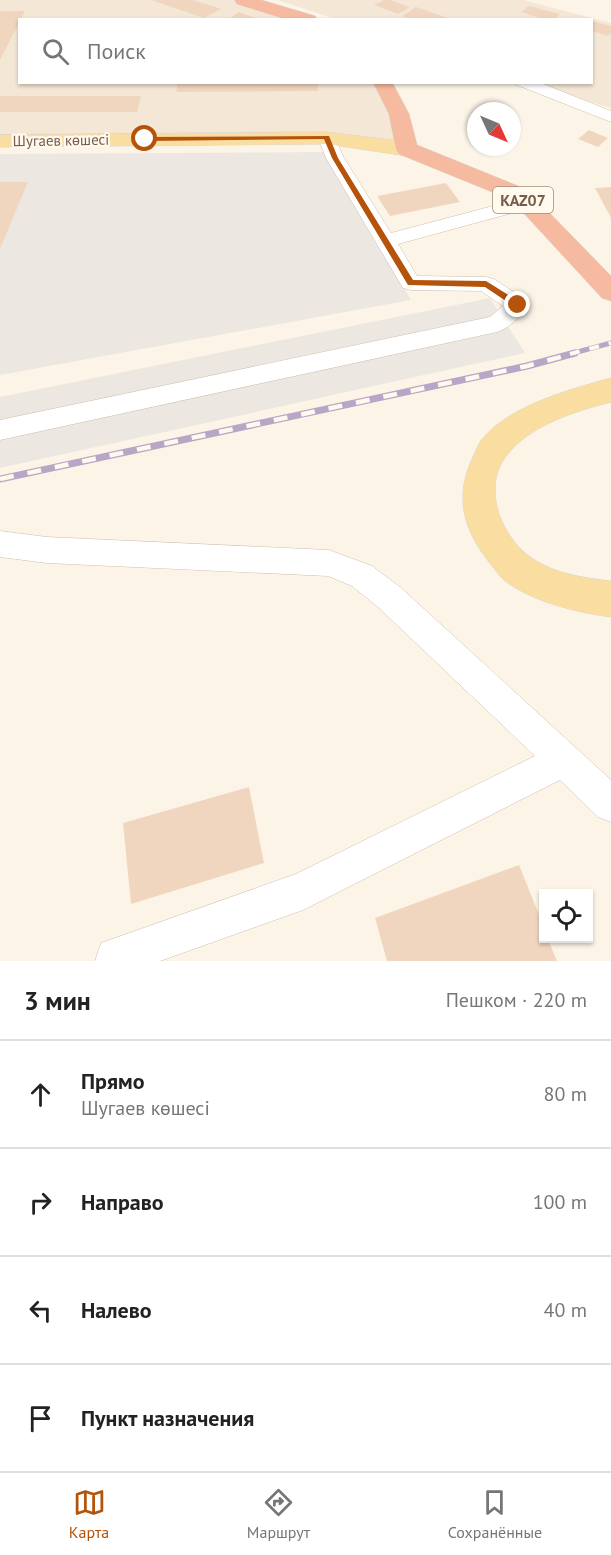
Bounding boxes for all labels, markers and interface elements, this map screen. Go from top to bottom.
search box [18,18,593,84]
icon: search [39,35,72,68]
text: Поиск [87,37,146,65]
north arrow [467,102,521,156]
route start [131,125,157,151]
street label: Шугаев көшесі [13,130,109,150]
road number: KAZ07 [493,187,553,213]
route end [504,291,530,317]
map controls [539,889,593,943]
button: locate [539,889,593,943]
text: 3 мин [24,984,91,1017]
text: Пешком · 220 m [446,987,587,1013]
text: Прямо [81,1067,144,1095]
icon: ahead [24,1078,57,1111]
text: 80 m [544,1081,587,1107]
text: Шугаев көшесі [81,1095,210,1121]
icon: right [24,1186,57,1219]
text: Направо [81,1188,164,1216]
text: 100 m [533,1189,587,1215]
icon: left [24,1294,57,1327]
text: Налево [81,1296,152,1324]
text: 40 m [544,1297,587,1323]
icon: arrive [24,1402,57,1435]
text: Пункт назначения [81,1404,254,1432]
tab: Карта [69,1486,109,1542]
tab: Маршрут [247,1486,310,1542]
tab: Сохранённые [448,1486,542,1542]

